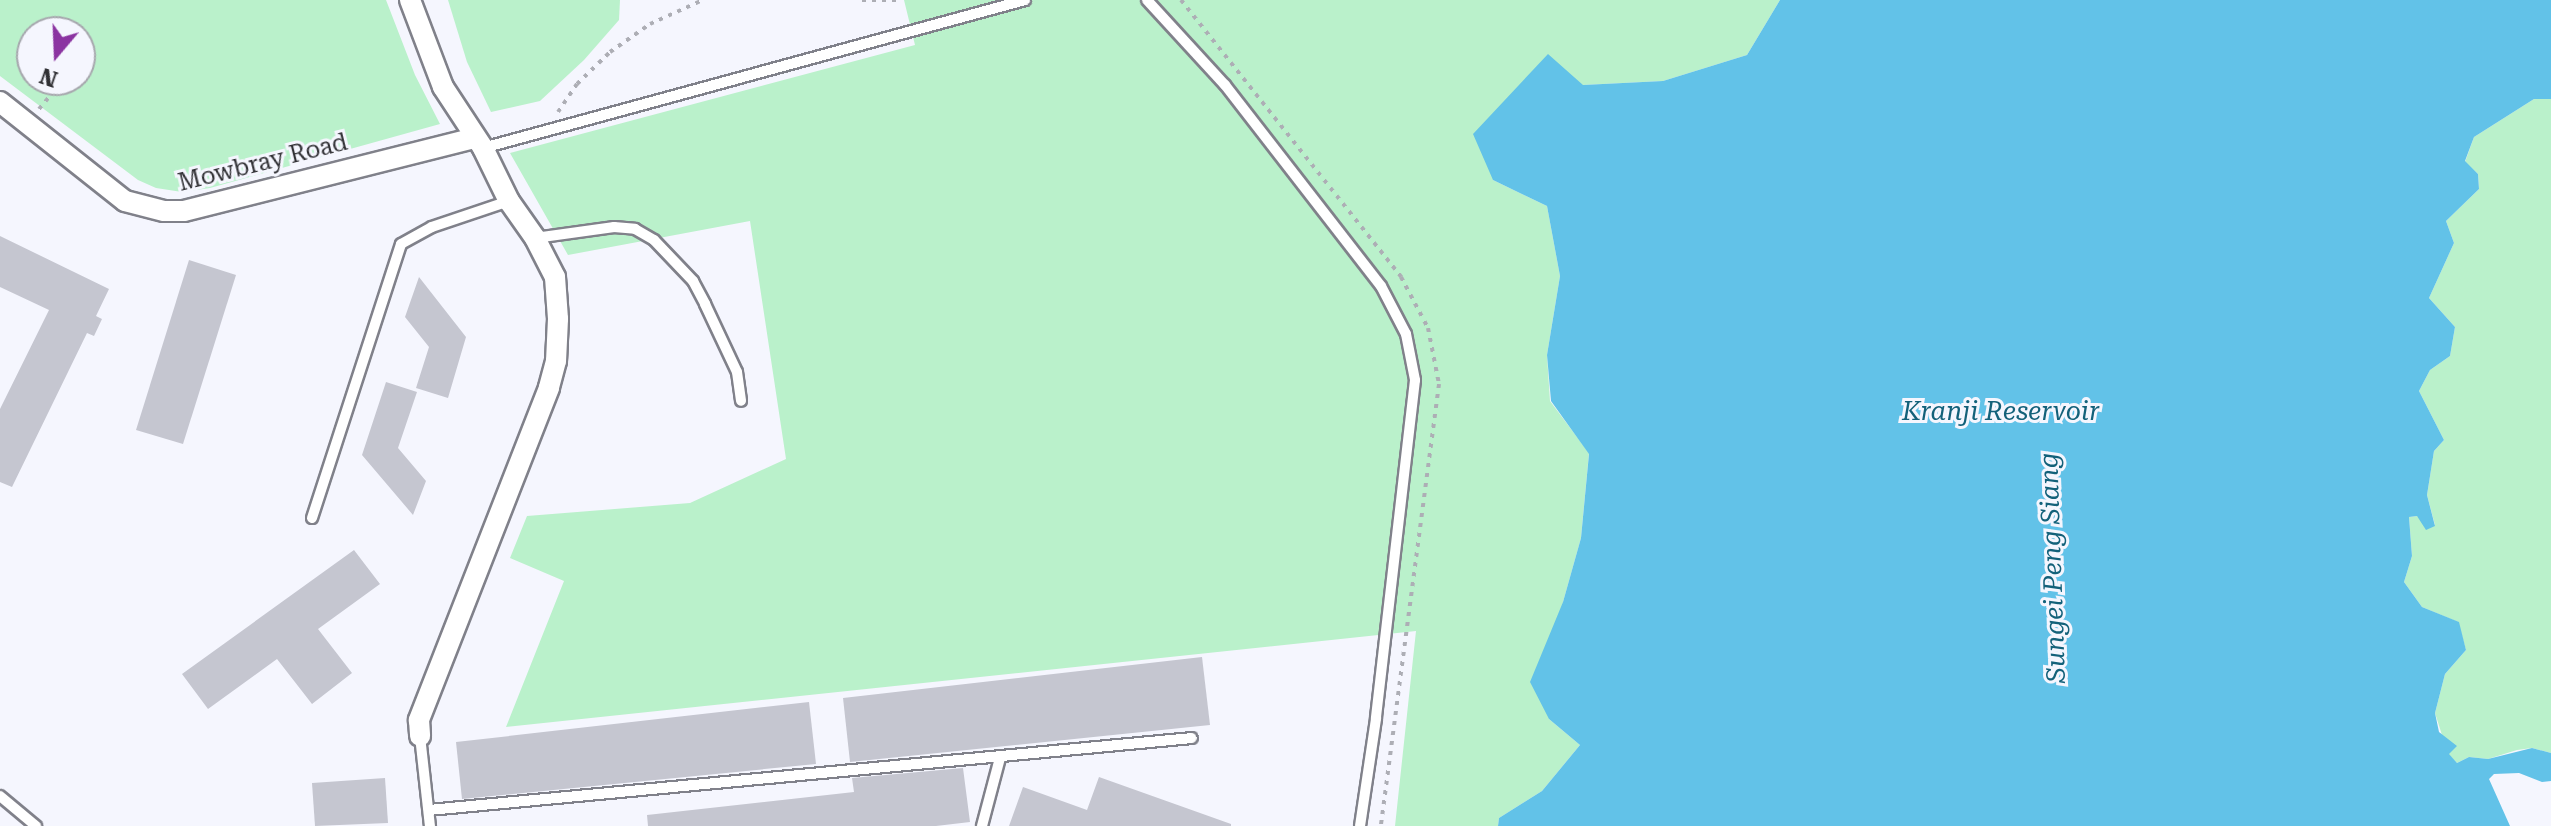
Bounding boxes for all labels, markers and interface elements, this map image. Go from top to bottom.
north arrow [16,16,96,96]
text: N [37,63,61,92]
street label: Mowbray Road [175,128,351,198]
water label: Kranji Reservoir [1902,396,2100,428]
water label: Sungei Peng Siang [2033,452,2073,684]

